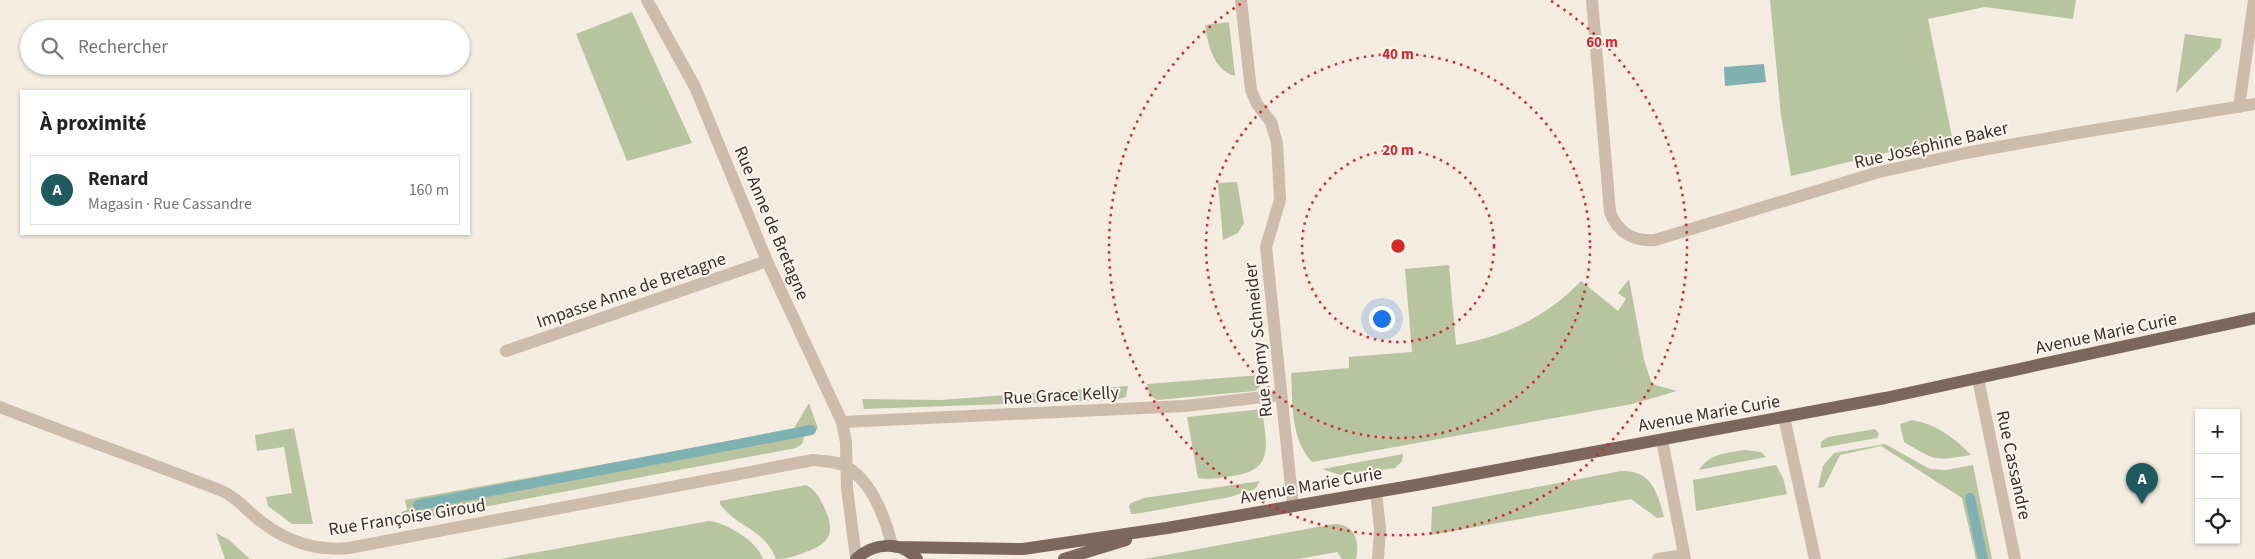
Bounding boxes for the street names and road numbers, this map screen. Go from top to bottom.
street label: Rue Joséphine Baker [1852,115,2011,175]
street label: Rue Anne de Bretagne [728,142,815,304]
street label: Impasse Anne de Bretagne [533,246,729,335]
street label: Rue Romy Schneider [1238,261,1279,418]
street label: Avenue Marie Curie [2033,306,2179,361]
street label: Rue Grace Kelly [1003,380,1120,411]
street label: Avenue Marie Curie [1636,389,1782,438]
street label: Rue Cassandre [1990,408,2037,522]
street label: Avenue Marie Curie [1238,461,1384,510]
street label: Rue Françoise Giroud [327,493,488,542]

